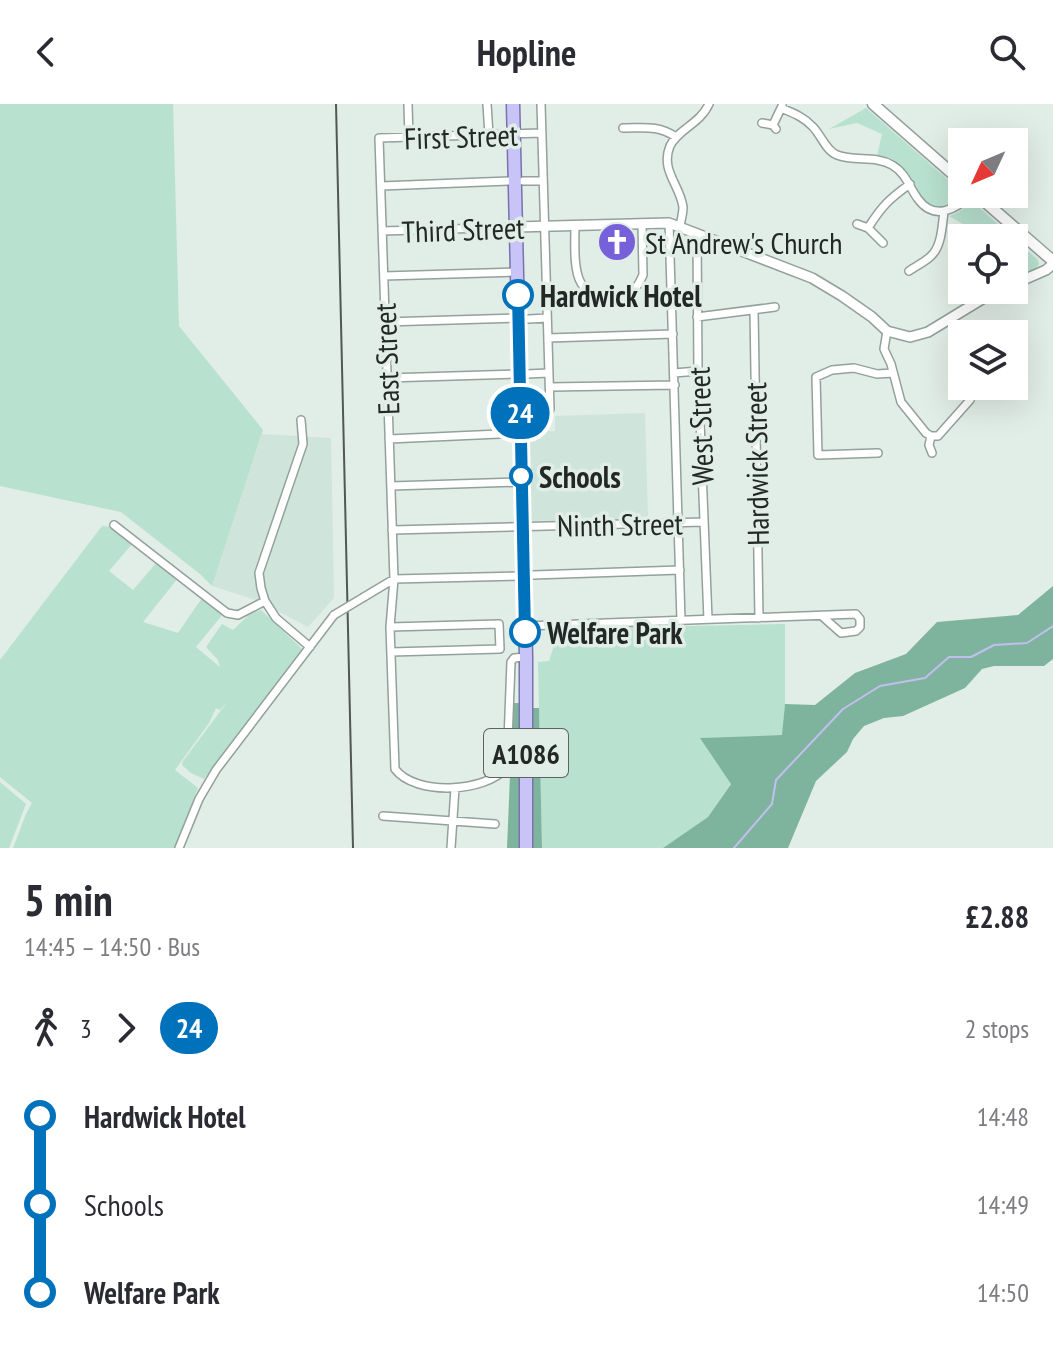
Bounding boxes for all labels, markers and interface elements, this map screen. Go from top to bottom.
text: Hopline [477,29,576,76]
icon: back [24,30,68,74]
icon: search [985,30,1029,74]
street label: First Street [403,114,519,157]
north arrow [948,128,1028,208]
map controls [948,128,1028,400]
street label: Third Street [401,207,526,251]
church icon: St Andrew's Church [596,221,638,263]
place label: St Andrew's Church [645,223,843,262]
button: locate [948,224,1028,304]
place label: Hardwick Hotel [540,276,702,315]
marker: Hardwick Hotel [503,280,533,310]
street label: East Street [365,302,407,416]
button: layers [948,320,1028,400]
street label: West Street [678,365,722,486]
street label: Hardwick Street [735,381,777,546]
line badge: 24 [484,387,556,439]
text: 24 [507,394,533,431]
place label: Schools [539,457,621,496]
marker: Schools [510,465,532,487]
street label: Ninth Street [557,503,684,545]
place label: Welfare Park [546,613,683,652]
marker: Welfare Park [510,617,540,647]
road number: A1086 [484,729,568,777]
text: 5 min [24,871,113,928]
text: £2.88 [965,897,1029,936]
text: 14:45 – 14:50 · Bus [24,930,200,963]
icon: walk [24,1006,68,1050]
icon: forward [104,1006,148,1050]
text: 24 [176,1009,202,1046]
text: 3 [80,1012,92,1045]
text: 2 stops [965,1012,1029,1045]
text: Hardwick Hotel [84,1097,246,1136]
text: 14:48 [977,1100,1029,1133]
text: Schools [84,1185,164,1224]
text: 14:49 [977,1188,1029,1221]
text: Welfare Park [84,1273,220,1312]
text: 14:50 [977,1276,1029,1309]

